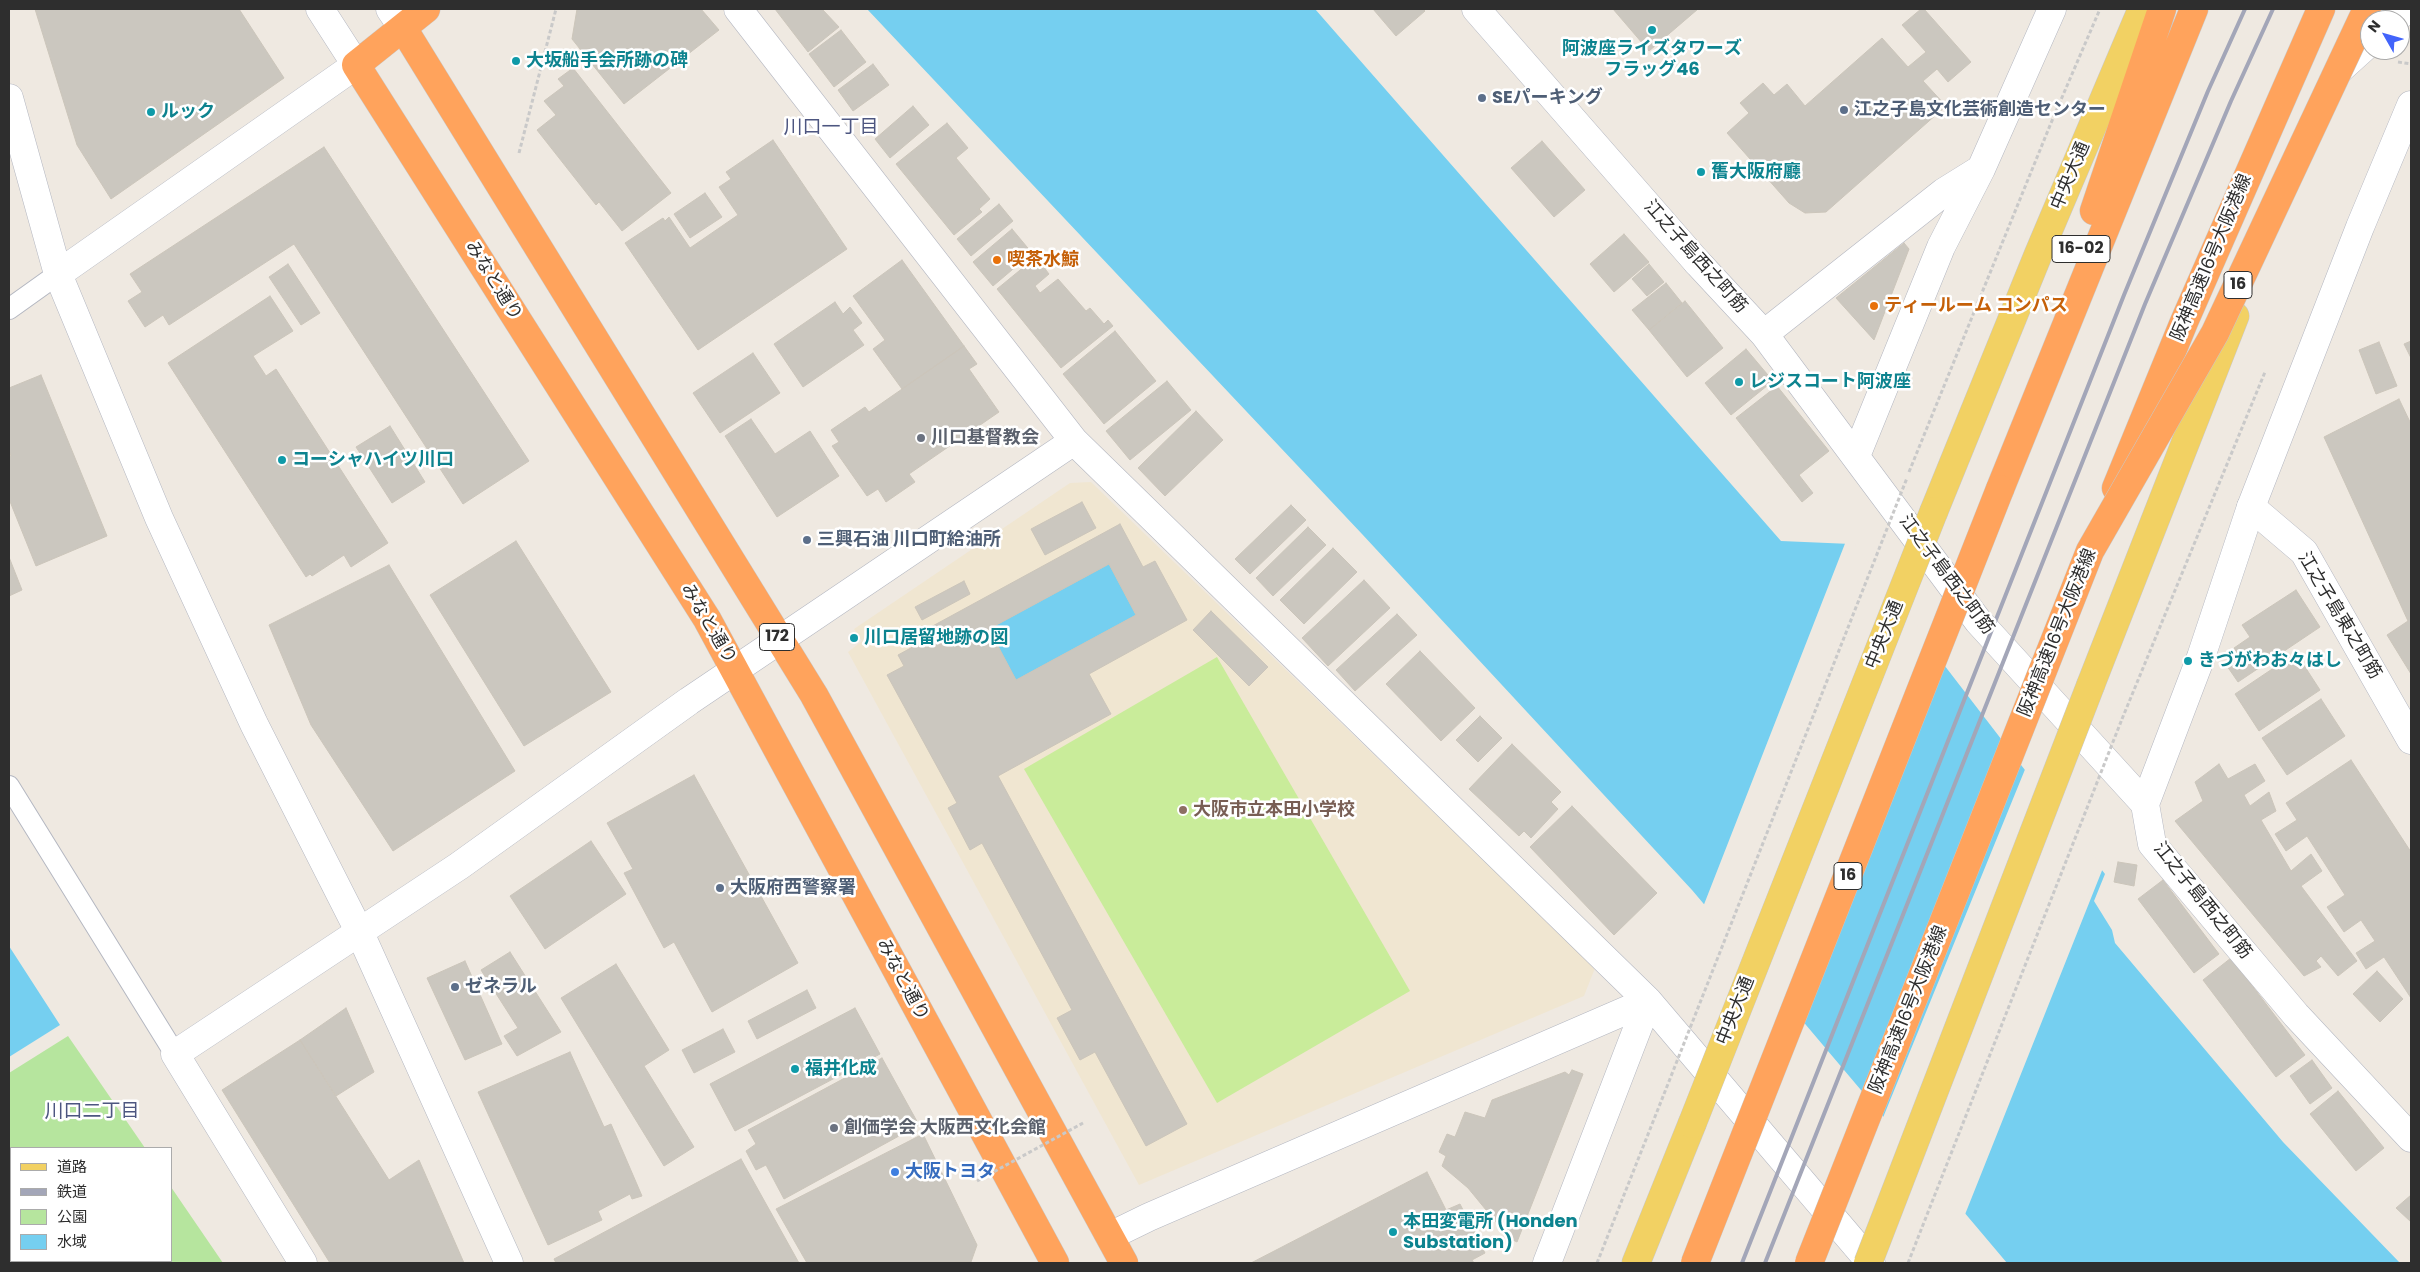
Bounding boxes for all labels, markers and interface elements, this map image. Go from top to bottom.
north arrow [2360,10,2410,60]
text: N [2363,16,2385,37]
marker: 阿波座ライズタワーズ フラッグ46 [1646,24,1658,36]
place label: 阿波座ライズタワーズ フラッグ46 [1562,38,1742,80]
place label: 大坂船手会所跡の碑 [526,50,688,72]
marker: 大坂船手会所跡の碑 [510,55,522,67]
place label: SEパーキング [1492,87,1603,109]
marker: SEパーキング [1476,92,1488,104]
place label: 江之子島文化芸術創造センター [1854,99,2106,121]
place label: ルック [161,101,215,123]
marker: 江之子島文化芸術創造センター [1838,104,1850,116]
marker: ルック [145,106,157,118]
district label: 川口一丁目 [784,117,878,139]
street label: 中央大通 [2047,139,2095,213]
place label: 𦾔大阪府廳 [1711,161,1801,183]
marker: 𦾔大阪府廳 [1695,166,1707,178]
street label: 阪神高速16号大阪港線 [2167,171,2257,345]
street label: 江之子島西之町筋 [1639,196,1751,318]
road number: 16-02 [2052,235,2110,262]
street label: みなと通り [460,237,526,325]
place label: 喫茶水鯨 [1007,249,1079,271]
marker: 喫茶水鯨 [991,254,1003,266]
road number: 16 [2224,272,2252,298]
place label: ティールーム コンパス [1884,295,2068,317]
marker: ティールーム コンパス [1868,300,1880,312]
place label: レジスコート阿波座 [1749,371,1911,393]
marker: レジスコート阿波座 [1733,376,1745,388]
place label: 川口基督教会 [931,427,1039,449]
marker: 川口基督教会 [915,432,927,444]
place label: コーシャハイツ川口 [292,449,454,471]
marker: コーシャハイツ川口 [276,454,288,466]
street label: 江之子島西之町筋 [1894,511,1998,639]
place label: 三興石油 川口町給油所 [817,529,1001,551]
marker: 三興石油 川口町給油所 [801,534,813,546]
street label: 阪神高速16号大阪港線 [2014,546,2102,720]
street label: 江之子島東之町筋 [2293,549,2385,683]
street label: みなと通り [676,580,740,668]
street label: 中央大通 [1862,598,1908,672]
road number: 172 [760,624,794,650]
place label: 川口居留地跡の図 [864,627,1008,649]
marker: 川口居留地跡の図 [848,632,860,644]
place label: きづがわお々はし [2198,650,2342,672]
marker: きづがわお々はし [2182,655,2194,667]
place label: 大阪市立本田小学校 [1193,799,1355,821]
marker: 大阪市立本田小学校 [1177,804,1189,816]
street label: 江之子島西之町筋 [2148,838,2256,964]
road number: 16 [1834,862,1862,889]
place label: 大阪府西警察署 [730,877,856,899]
marker: 大阪府西警察署 [714,882,726,894]
street label: 阪神高速16号大阪港線 [1865,923,1953,1097]
street label: みなと通り [871,935,933,1025]
street label: 中央大通 [1713,974,1759,1048]
place label: ゼネラル [465,976,537,998]
marker: ゼネラル [449,981,461,993]
place label: 福井化成 [805,1058,877,1080]
marker: 福井化成 [789,1063,801,1075]
district label: 川口二丁目 [45,1101,139,1123]
place label: 創価学会 大阪西文化会館 [844,1117,1046,1139]
marker: 創価学会 大阪西文化会館 [828,1122,840,1134]
legend [10,1147,172,1262]
text: 道路 [57,1156,87,1177]
place label: 大阪トヨタ [905,1161,995,1183]
marker: 大阪トヨタ [889,1166,901,1178]
text: 鉄道 [57,1181,87,1202]
text: 公園 [57,1206,87,1227]
place label: 本田変電所 (Honden Substation) [1403,1211,1578,1254]
marker: 本田変電所 (Honden Substation) [1387,1226,1399,1238]
text: 水域 [57,1231,87,1252]

